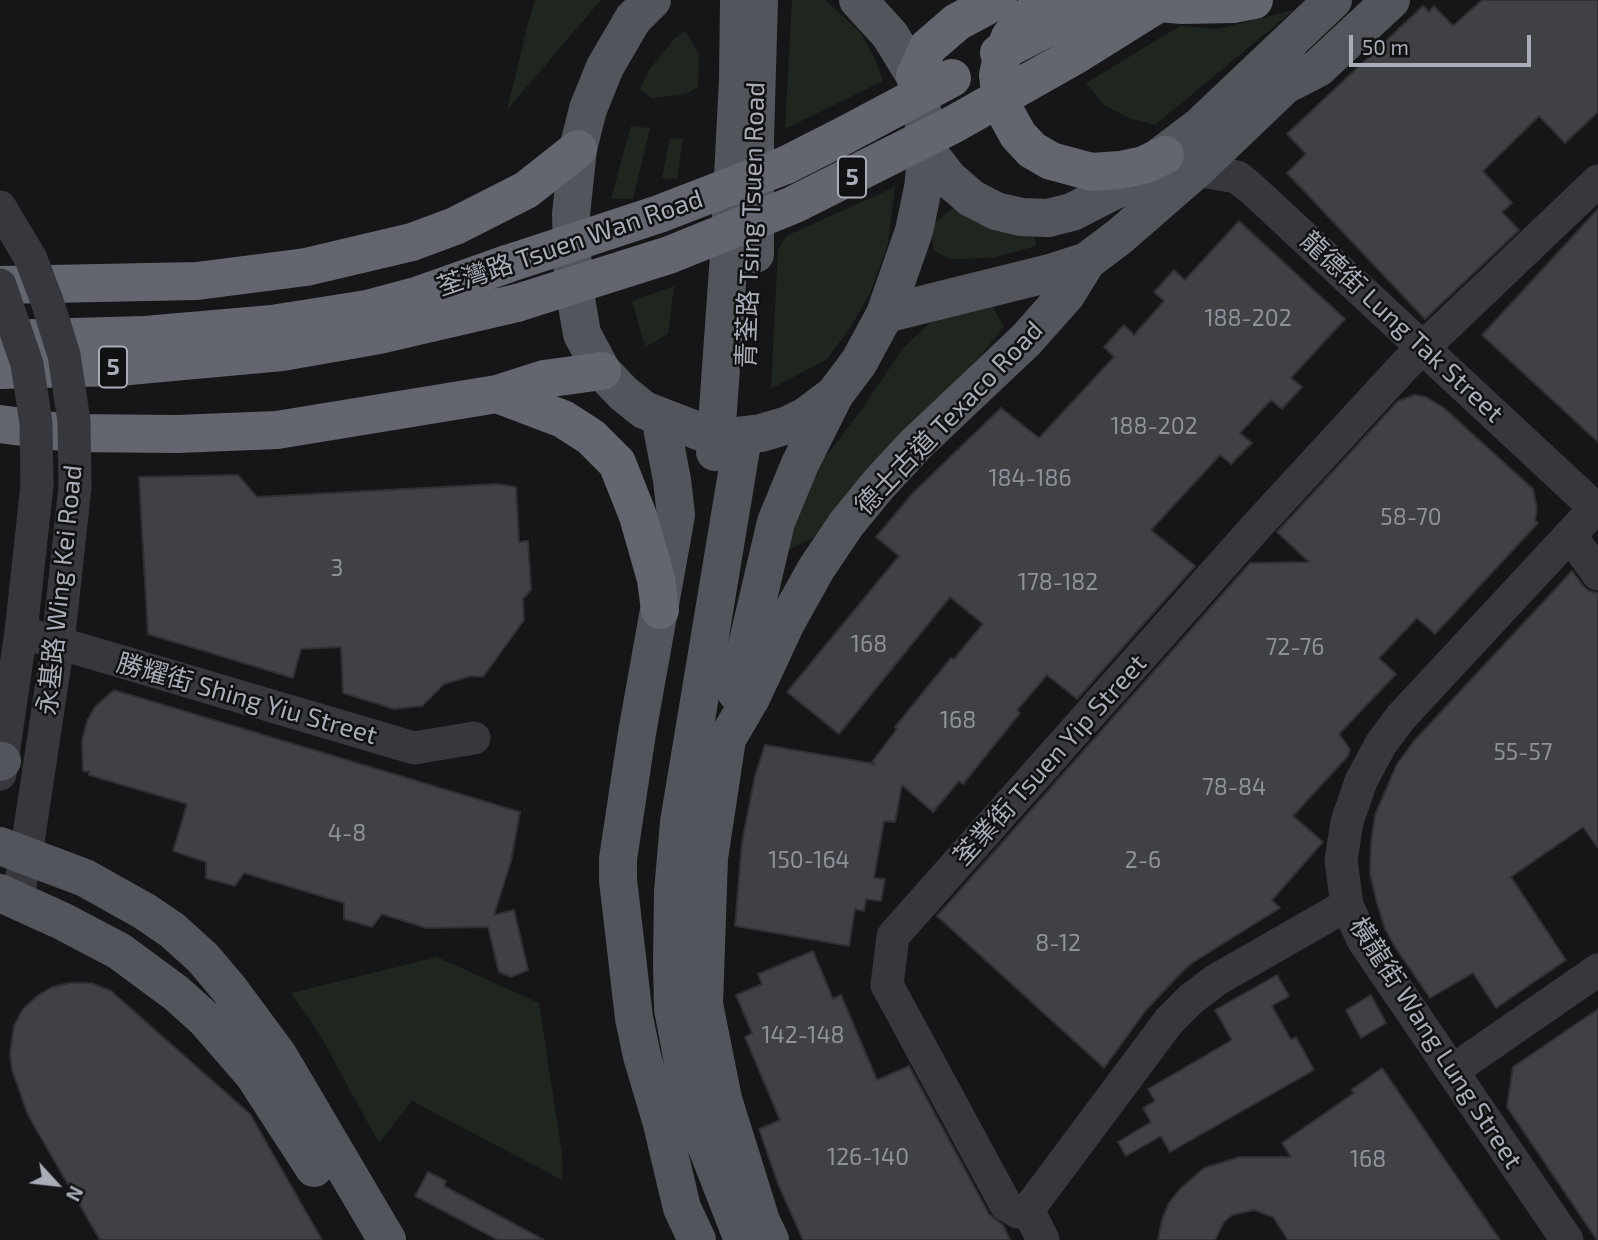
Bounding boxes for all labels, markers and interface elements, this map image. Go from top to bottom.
scale bar [1353,21,1535,65]
text: 50 m [1362,34,1409,59]
street label: 青荃路 Tsing Tsuen Road [730,81,772,369]
road number: 5 [838,156,866,197]
street label: 荃灣路 Tsuen Wan Road [433,183,707,303]
street label: 龍德街 Lung Tak Street [1294,225,1510,429]
house number: 188-202 [1204,304,1292,332]
street label: 德士古道 Texaco Road [849,315,1049,521]
road number: 5 [99,346,127,388]
house number: 188-202 [1110,412,1198,440]
street label: 永基路 Wing Kei Road [31,463,89,717]
house number: 184-186 [988,464,1072,492]
house number: 58-70 [1380,503,1442,531]
house number: 3 [331,554,343,582]
house number: 178-182 [1018,568,1098,596]
house number: 168 [851,630,887,658]
house number: 72-76 [1266,633,1324,661]
street label: 勝耀街 Shing Yiu Street [113,647,381,751]
street label: 荃業街 Tsuen Yip Street [947,648,1153,872]
house number: 168 [940,706,976,734]
house number: 55-57 [1493,738,1553,766]
house number: 78-84 [1202,773,1266,801]
house number: 4-8 [328,819,366,847]
house number: 150-164 [768,846,850,874]
house number: 2-6 [1125,846,1161,874]
street label: 橫龍街 Wang Lung Street [1343,911,1529,1175]
house number: 8-12 [1035,929,1081,957]
house number: 142-148 [761,1021,845,1049]
house number: 126-140 [827,1143,909,1171]
house number: 168 [1350,1145,1386,1173]
north arrow [21,1149,91,1219]
text: N [62,1182,89,1205]

